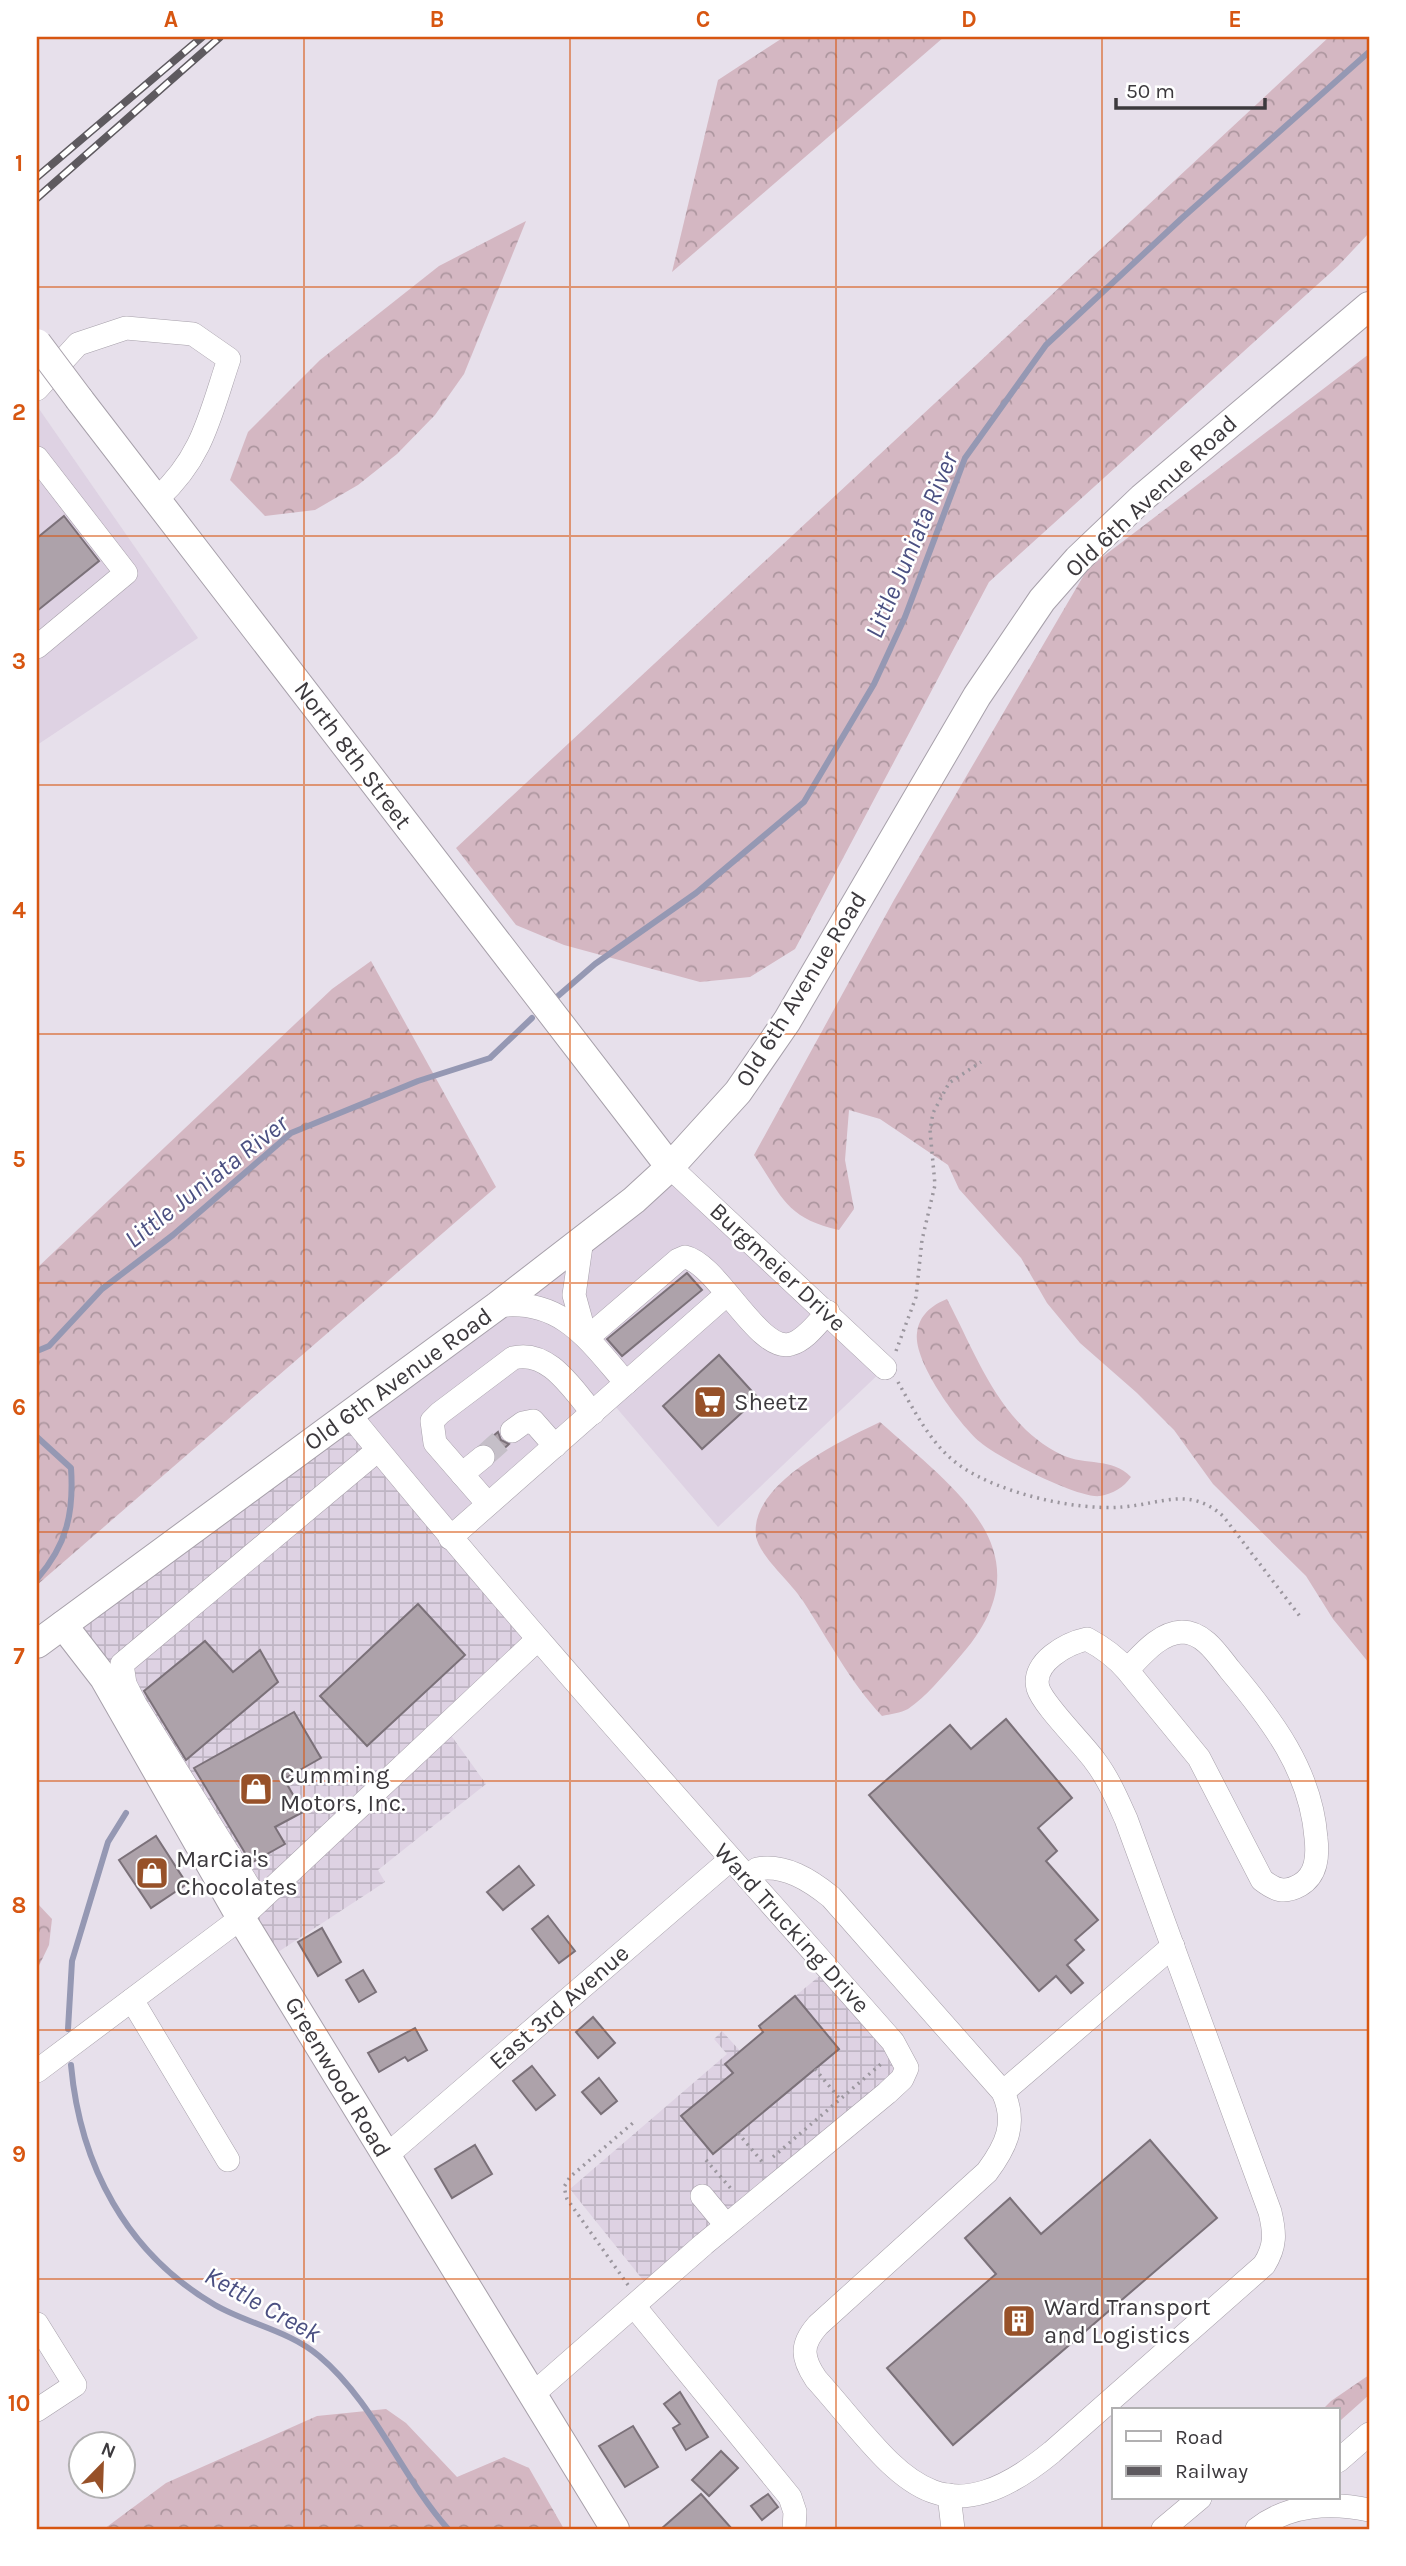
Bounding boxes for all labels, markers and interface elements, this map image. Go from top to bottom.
text: A [164,6,178,33]
text: B [430,6,444,33]
text: C [696,6,710,33]
text: D [961,6,977,33]
text: E [1228,6,1242,33]
scale bar [1116,66,1264,110]
text: 50 m [1126,79,1175,103]
text: 1 [15,150,23,177]
text: 2 [12,399,26,426]
street label: Old 6th Avenue Road [1059,409,1243,583]
water label: Little Juniata River [858,447,965,643]
text: 3 [12,648,26,675]
street label: North 8th Street [288,676,418,834]
street label: Old 6th Avenue Road [730,886,872,1092]
text: 4 [12,897,26,924]
water label: Little Juniata River [118,1107,295,1255]
text: 5 [12,1146,26,1173]
street label: Burgmeier Drive [704,1197,852,1337]
street label: Old 6th Avenue Road [299,1302,497,1456]
supermarket icon: Sheetz [691,1383,729,1421]
place label: Sheetz [734,1388,808,1416]
text: 6 [12,1394,26,1421]
text: 7 [13,1643,25,1670]
place label: Cumming Motors, Inc. [280,1761,405,1817]
shop icon: Cumming Motors, Inc. [237,1770,275,1808]
street label: Ward Trucking Drive [708,1837,876,2019]
place label: MarCia's Chocolates [176,1845,298,1901]
shop icon: MarCia's Chocolates [133,1854,171,1892]
text: 8 [12,1892,26,1919]
street label: East 3rd Avenue [483,1939,635,2075]
street label: Greenwood Road [279,1992,397,2162]
text: 9 [12,2141,26,2168]
water label: Kettle Creek [199,2260,327,2350]
place label: Ward Transport and Logistics [1044,2293,1211,2349]
building icon: Ward Transport and Logistics [1000,2302,1038,2340]
text: 10 [8,2390,30,2417]
legend [1112,2408,1340,2500]
text: Road [1175,2425,1223,2449]
north arrow [66,2430,136,2500]
text: N [98,2437,119,2463]
text: Railway [1175,2459,1248,2483]

